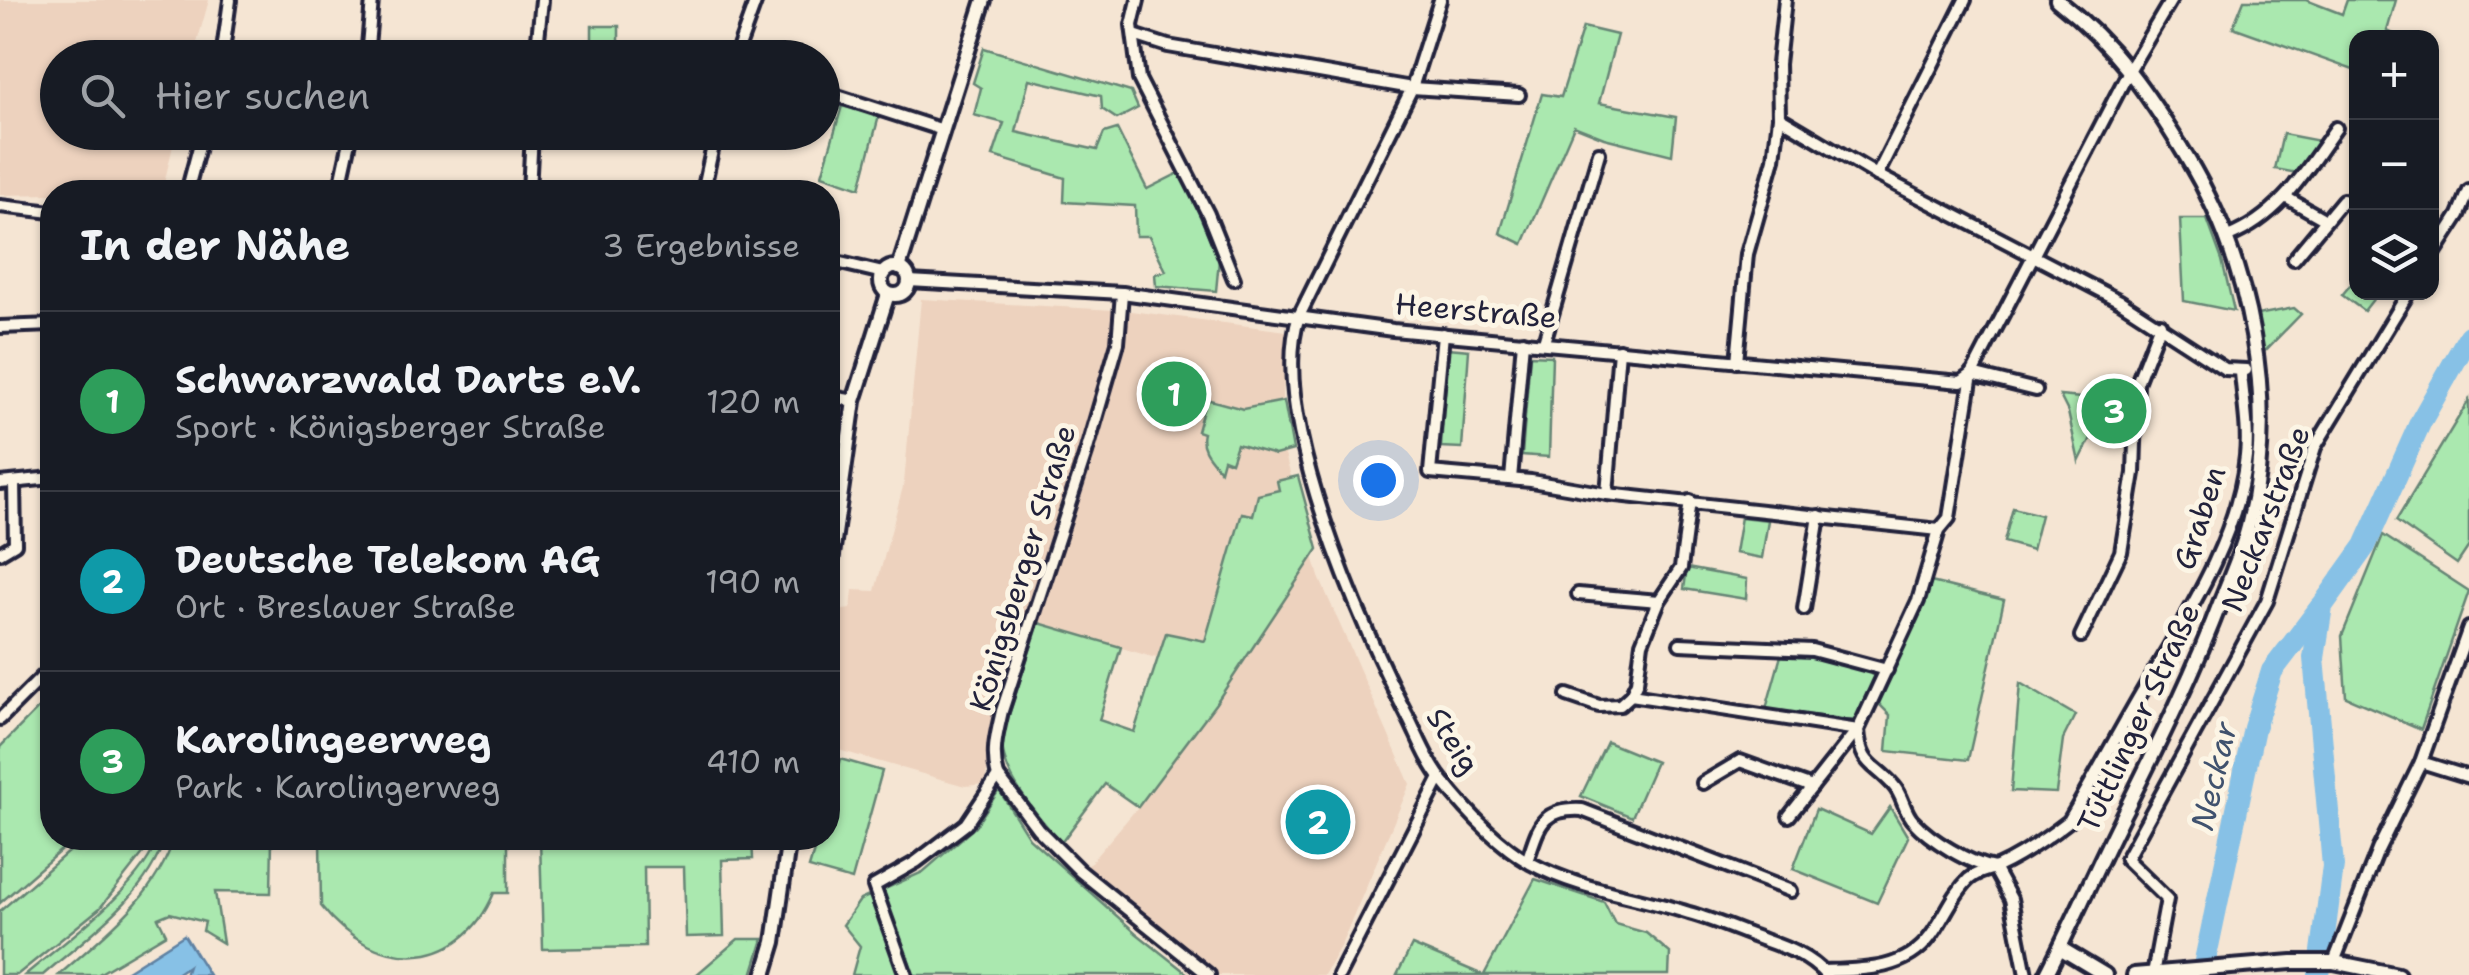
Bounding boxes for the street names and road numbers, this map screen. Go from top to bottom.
street label: Heerstraße [1393,283,1559,338]
street label: Königsberger Straße [959,420,1086,716]
street label: Neckarstraße [2211,420,2320,618]
street label: Graben [2164,461,2235,575]
street label: Tuttlinger Straße [2067,597,2210,839]
street label: Steig [1417,699,1490,782]

